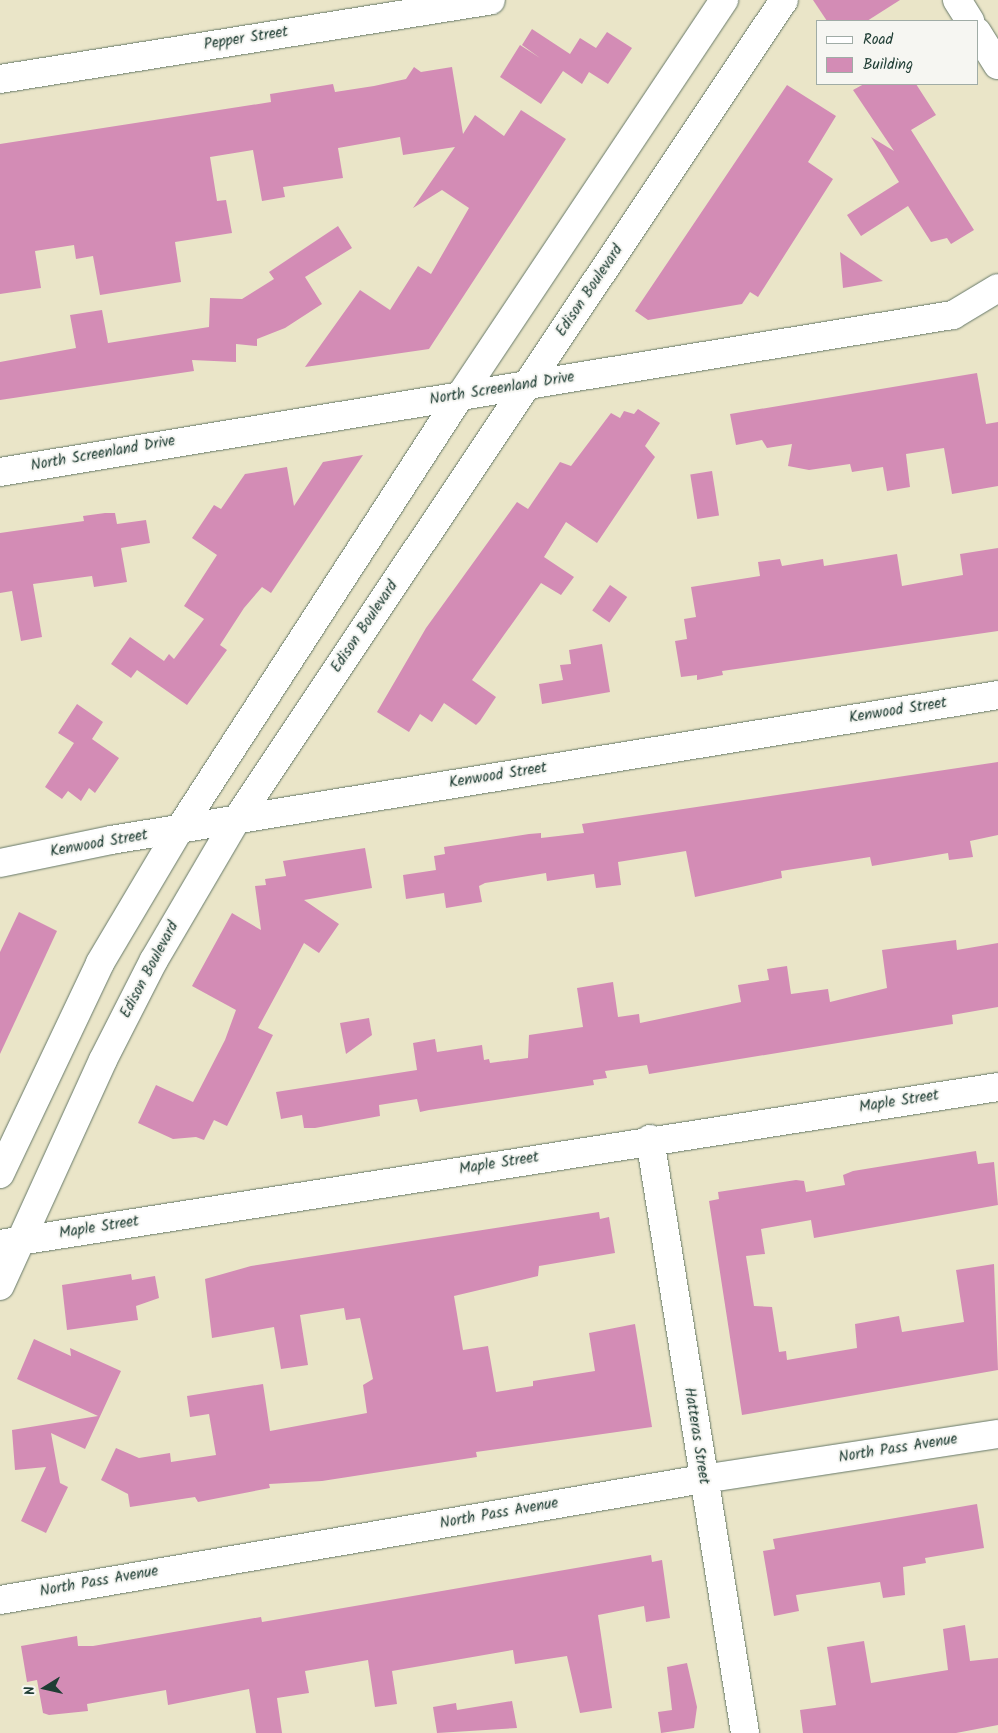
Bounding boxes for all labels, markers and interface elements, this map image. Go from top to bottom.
legend [816,20,978,85]
street label: Pepper Street [203,23,289,55]
text: Road [863,28,893,52]
text: Building [863,53,913,77]
street label: Edison Boulevard [553,242,627,340]
street label: North Screenland Drive [428,369,576,409]
street label: North Screenland Drive [29,432,177,476]
street label: Edison Boulevard [328,578,402,676]
street label: Kenwood Street [848,694,948,728]
street label: Kenwood Street [448,759,548,793]
street label: Kenwood Street [49,827,149,861]
street label: Edison Boulevard [117,919,183,1021]
street label: Maple Street [858,1087,940,1117]
street label: Maple Street [458,1149,540,1179]
street label: Maple Street [58,1213,140,1243]
street label: Hatteras Street [679,1386,713,1486]
street label: North Pass Avenue [837,1431,959,1467]
street label: North Pass Avenue [438,1495,560,1533]
street label: North Pass Avenue [38,1563,160,1601]
north arrow [20,1663,70,1713]
text: N [19,1684,42,1697]

